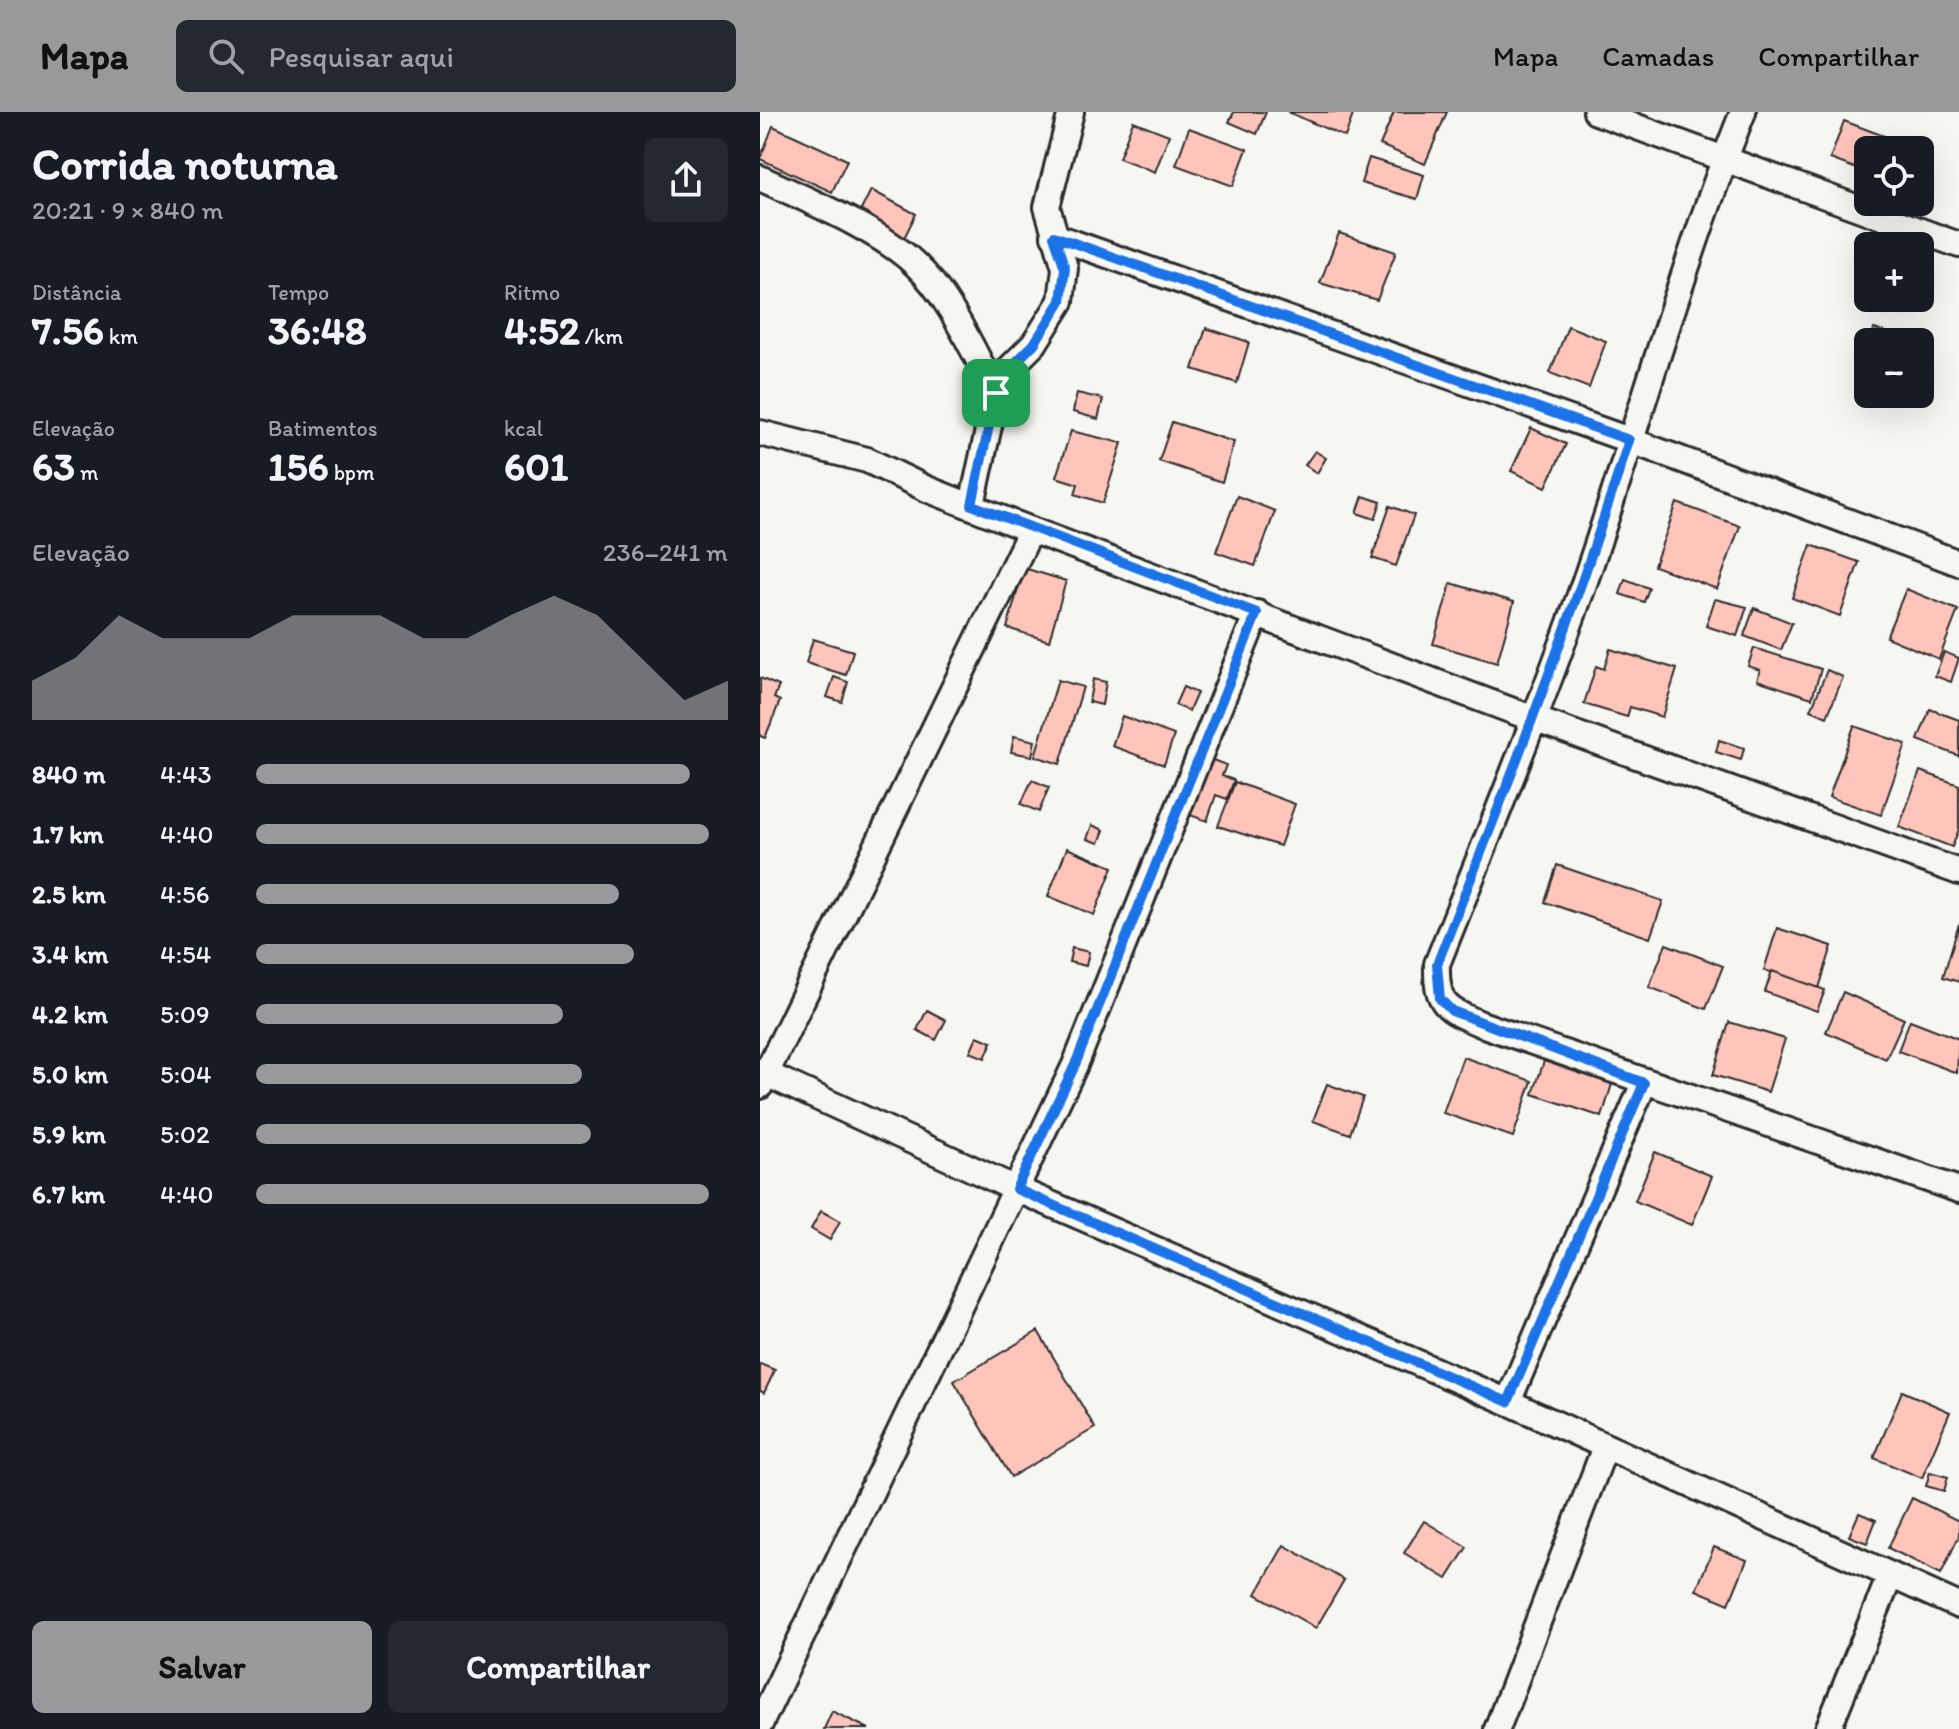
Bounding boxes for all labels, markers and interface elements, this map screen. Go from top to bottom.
search box [176,20,736,92]
text: Mapa [40,33,128,79]
icon: search [204,34,248,78]
text: Pesquisar aqui [268,38,454,75]
text: Mapa [1493,39,1558,73]
text: Camadas [1602,39,1714,73]
text: Compartilhar [1758,39,1919,73]
map controls [1854,136,1934,408]
button: locate [1854,136,1934,216]
text: Corrida noturna [32,137,338,190]
button: share [644,138,728,222]
text: 20:21 · 9 × 840 m [32,194,223,226]
button: + [1854,232,1934,312]
text: Distância [32,279,122,306]
text: Tempo [268,279,329,306]
text: Ritmo [504,279,560,306]
text: 7.56 [32,306,104,354]
text: 36:48 [268,306,367,354]
text: 4:52 [504,306,580,354]
text: km [104,323,138,350]
text: /km [580,323,623,350]
button: − [1854,328,1934,408]
pin [962,359,1030,427]
icon: arrive [974,371,1018,415]
text: Elevação [32,415,115,442]
text: Batimentos [268,415,378,442]
text: kcal [504,415,543,442]
text: 63 [32,442,75,490]
text: 156 [268,442,329,490]
text: 601 [504,442,568,490]
text: m [75,459,98,486]
text: bpm [329,459,375,486]
text: Elevação [32,536,130,568]
text: 236–241 m [603,536,728,568]
text: 840 m [32,758,106,790]
text: 4:43 [160,758,212,790]
text: 1.7 km [32,818,104,850]
text: 4:40 [160,818,214,850]
text: 2.5 km [32,878,106,910]
text: 4:56 [160,878,209,910]
text: 3.4 km [32,938,108,970]
text: 4:54 [160,938,211,970]
text: 4.2 km [32,998,108,1030]
text: 5:09 [160,998,210,1030]
text: 5.0 km [32,1058,108,1090]
text: 5:04 [160,1058,212,1090]
text: 5.9 km [32,1118,106,1150]
text: 5:02 [160,1118,210,1150]
text: 6.7 km [32,1178,105,1210]
text: 4:40 [160,1178,214,1210]
button: Salvar [32,1621,372,1713]
button: Compartilhar [388,1621,728,1713]

